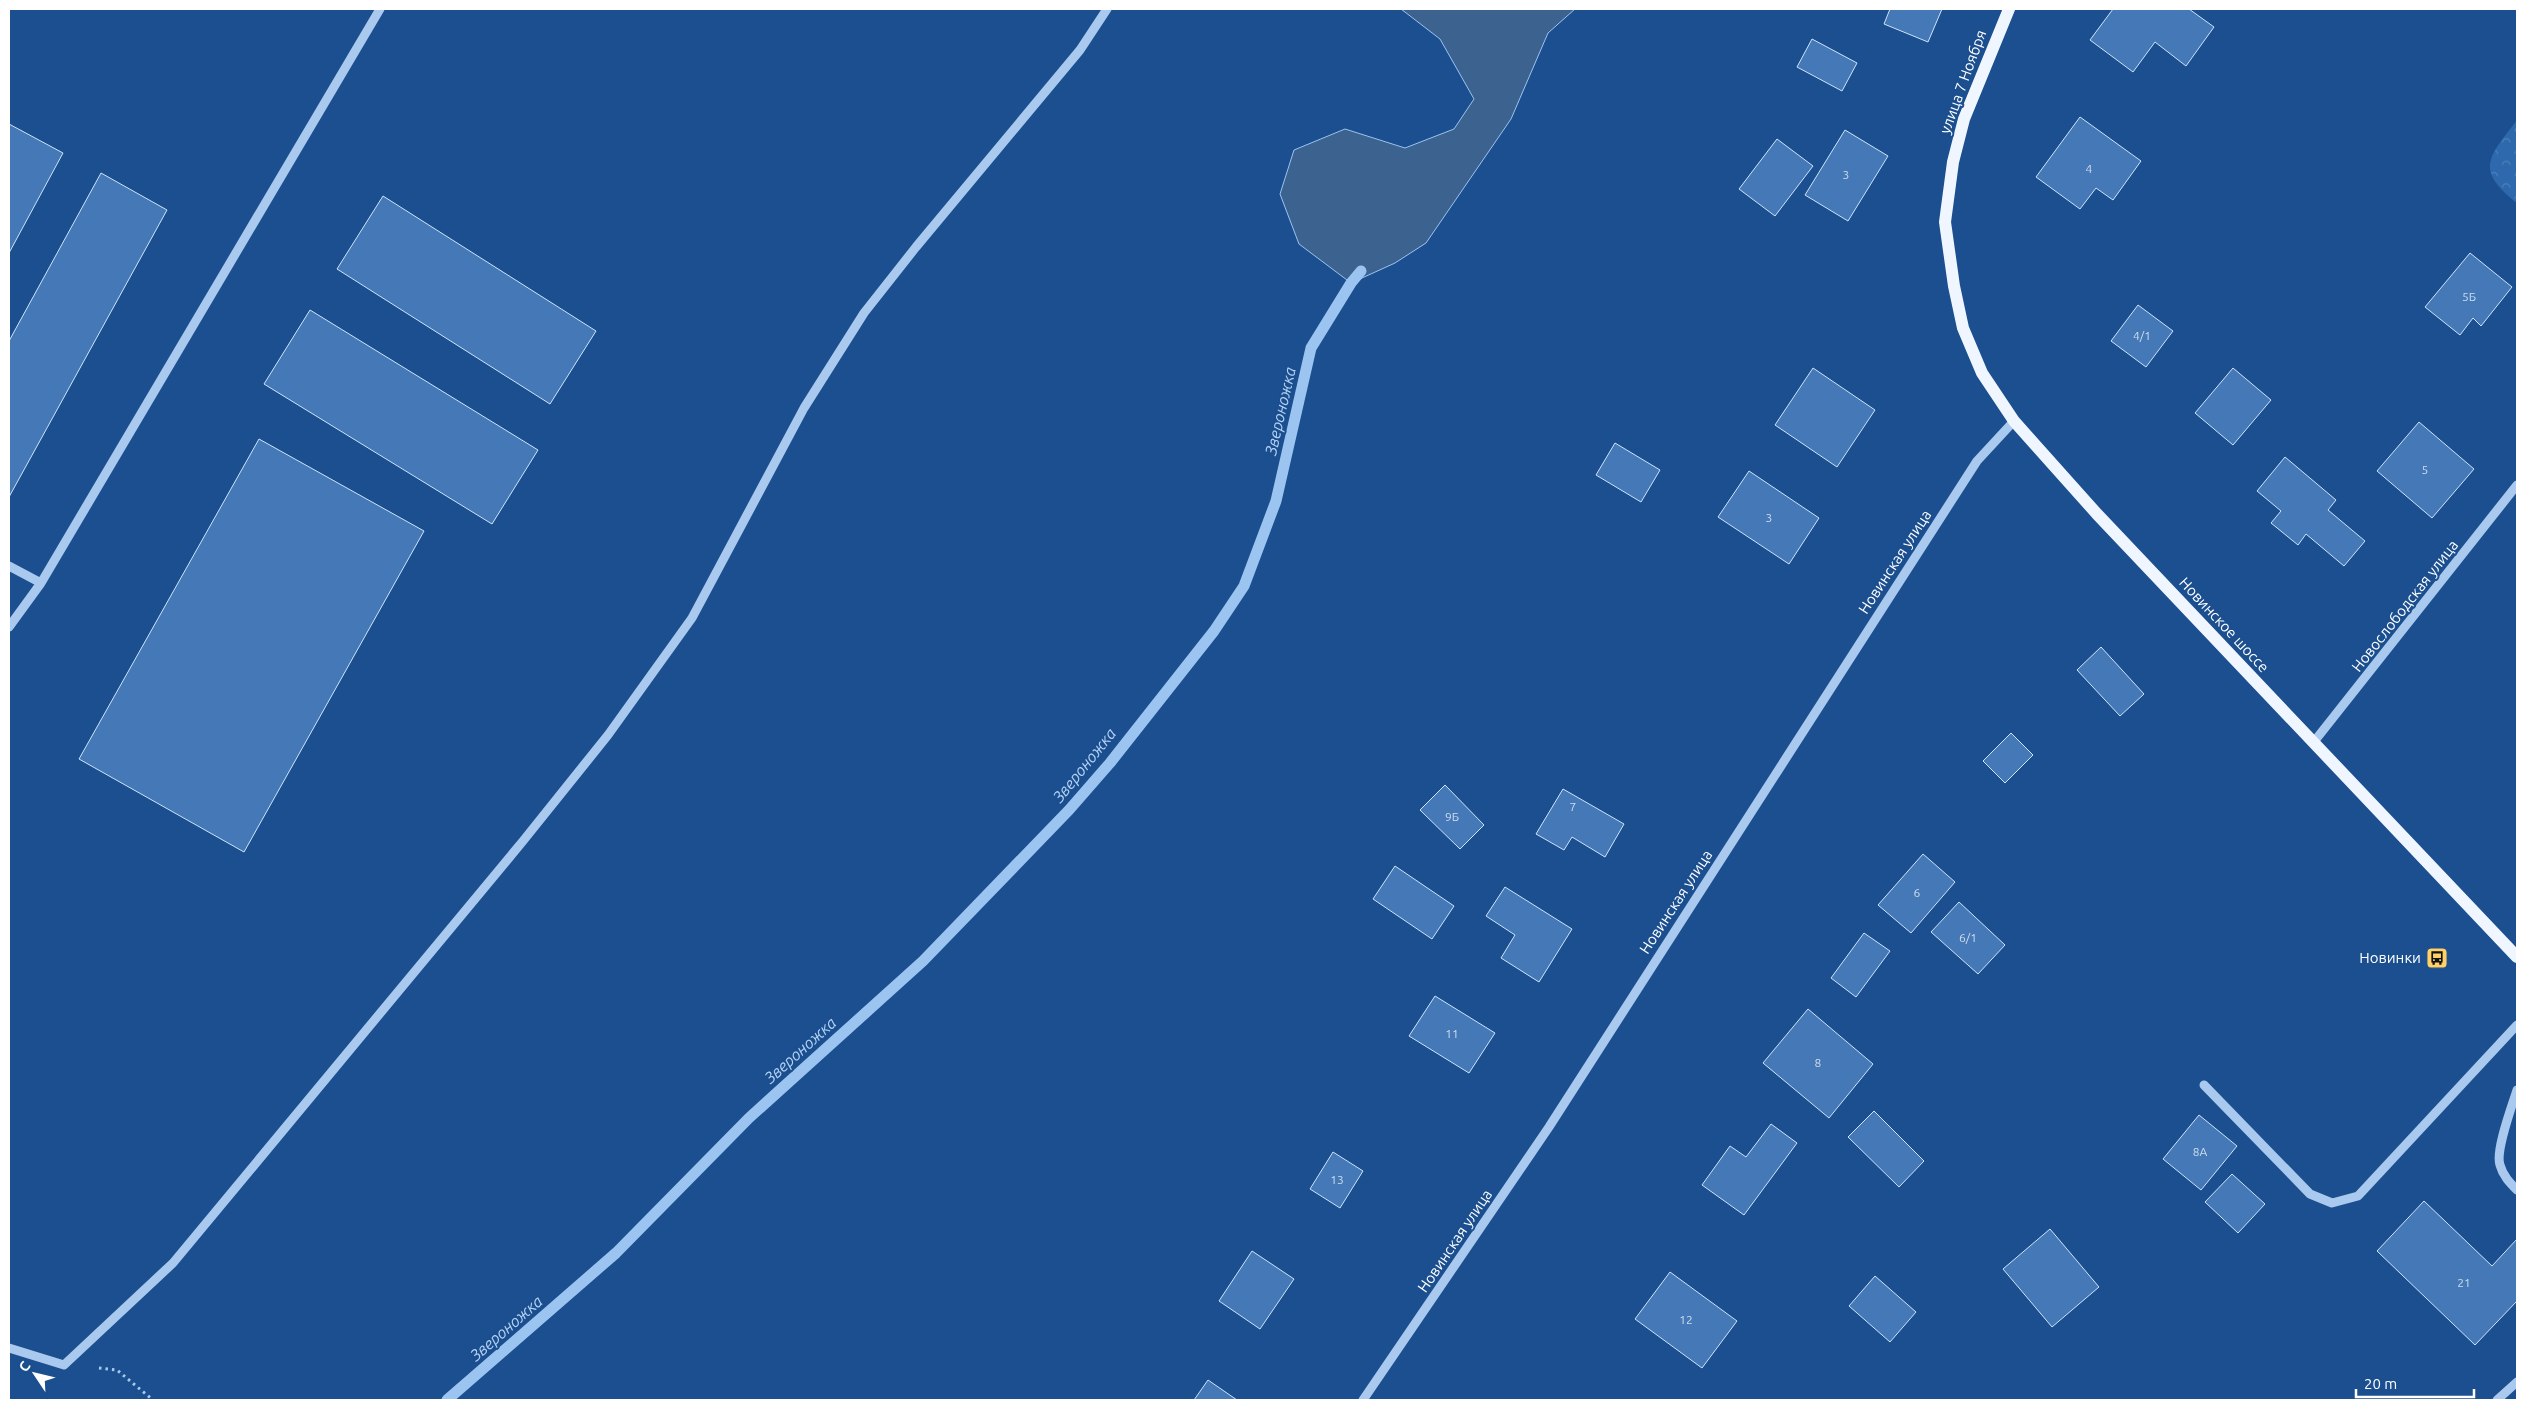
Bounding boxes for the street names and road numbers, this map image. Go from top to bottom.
street label: улица 7 Ноября [1936,28,1989,136]
street label: Новинская улица [1855,507,1934,617]
street label: Новослободская улица [2348,536,2461,675]
street label: Новинское шоссе [2176,574,2273,676]
street label: Новинская улица [1636,847,1715,957]
street label: Новинская улица [1414,1186,1495,1295]

